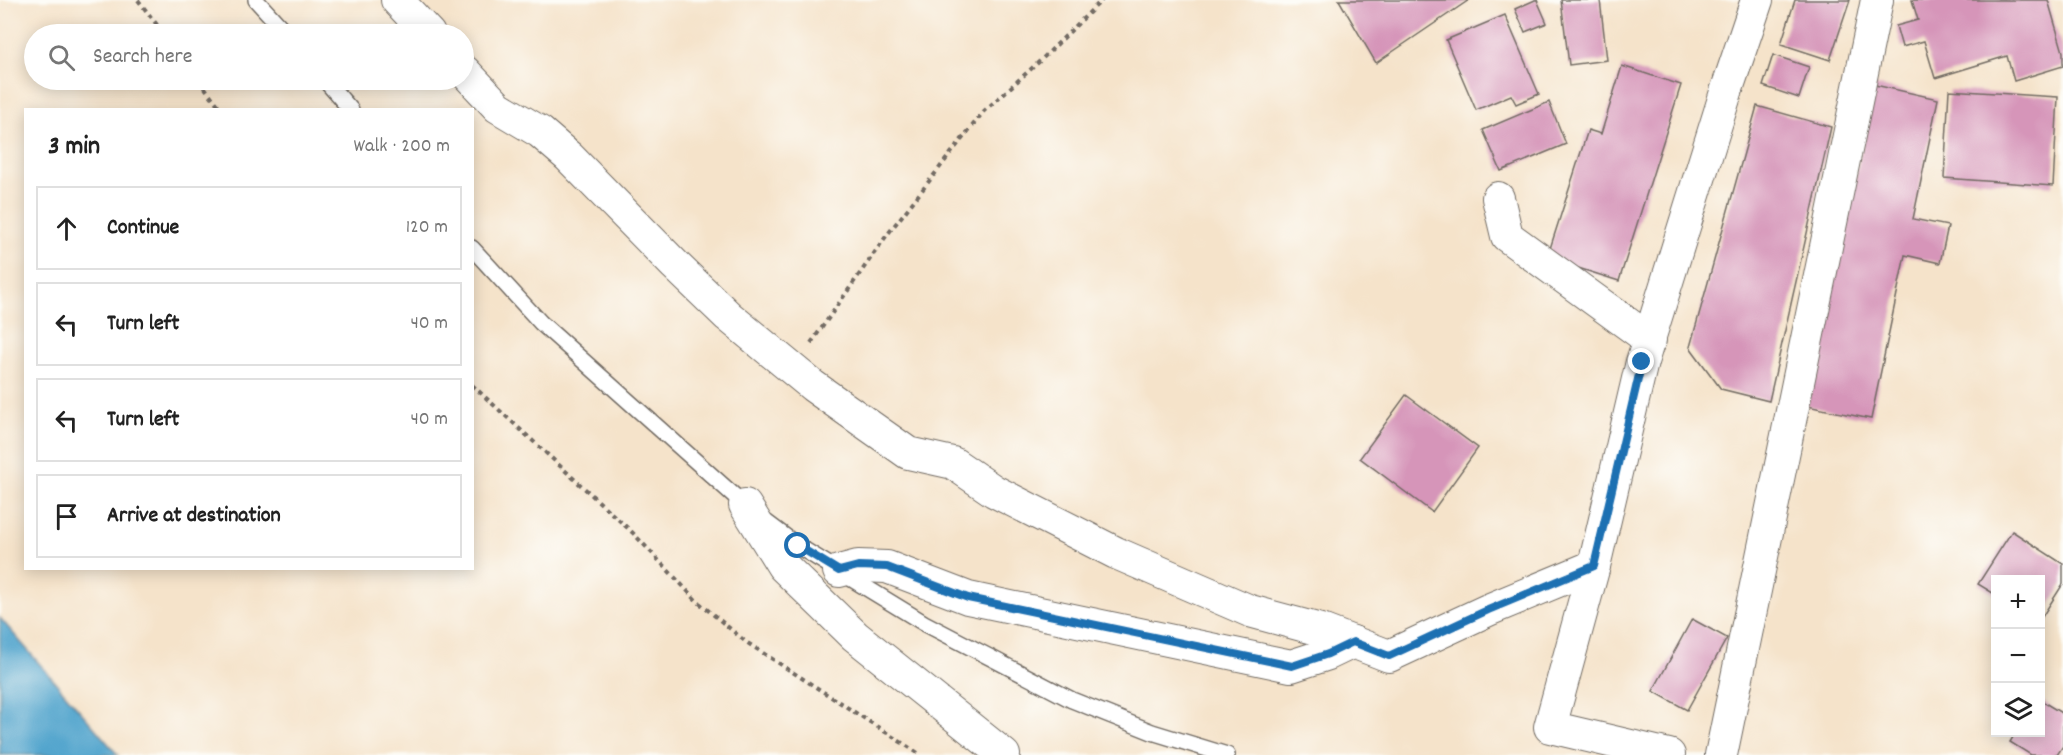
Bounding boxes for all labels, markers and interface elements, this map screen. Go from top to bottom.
search box [24,24,474,90]
icon: search [45,41,78,74]
text: Search here [93,42,192,73]
text: 3 min [48,129,100,166]
text: Walk · 200 m [354,133,450,161]
icon: ahead [50,212,83,245]
text: Continue [107,213,179,244]
text: 120 m [406,214,448,242]
icon: left [50,308,83,341]
text: Turn left [107,309,179,340]
text: 40 m [410,310,448,338]
route end [1628,348,1654,374]
icon: left [50,404,83,437]
text: Turn left [107,405,179,436]
text: 40 m [410,406,448,434]
icon: arrive [50,500,83,533]
text: Arrive at destination [107,501,281,532]
route start [784,532,810,558]
map controls [1991,575,2045,737]
button: + [1991,575,2045,629]
button: − [1991,629,2045,683]
button: layers [1991,683,2045,737]

